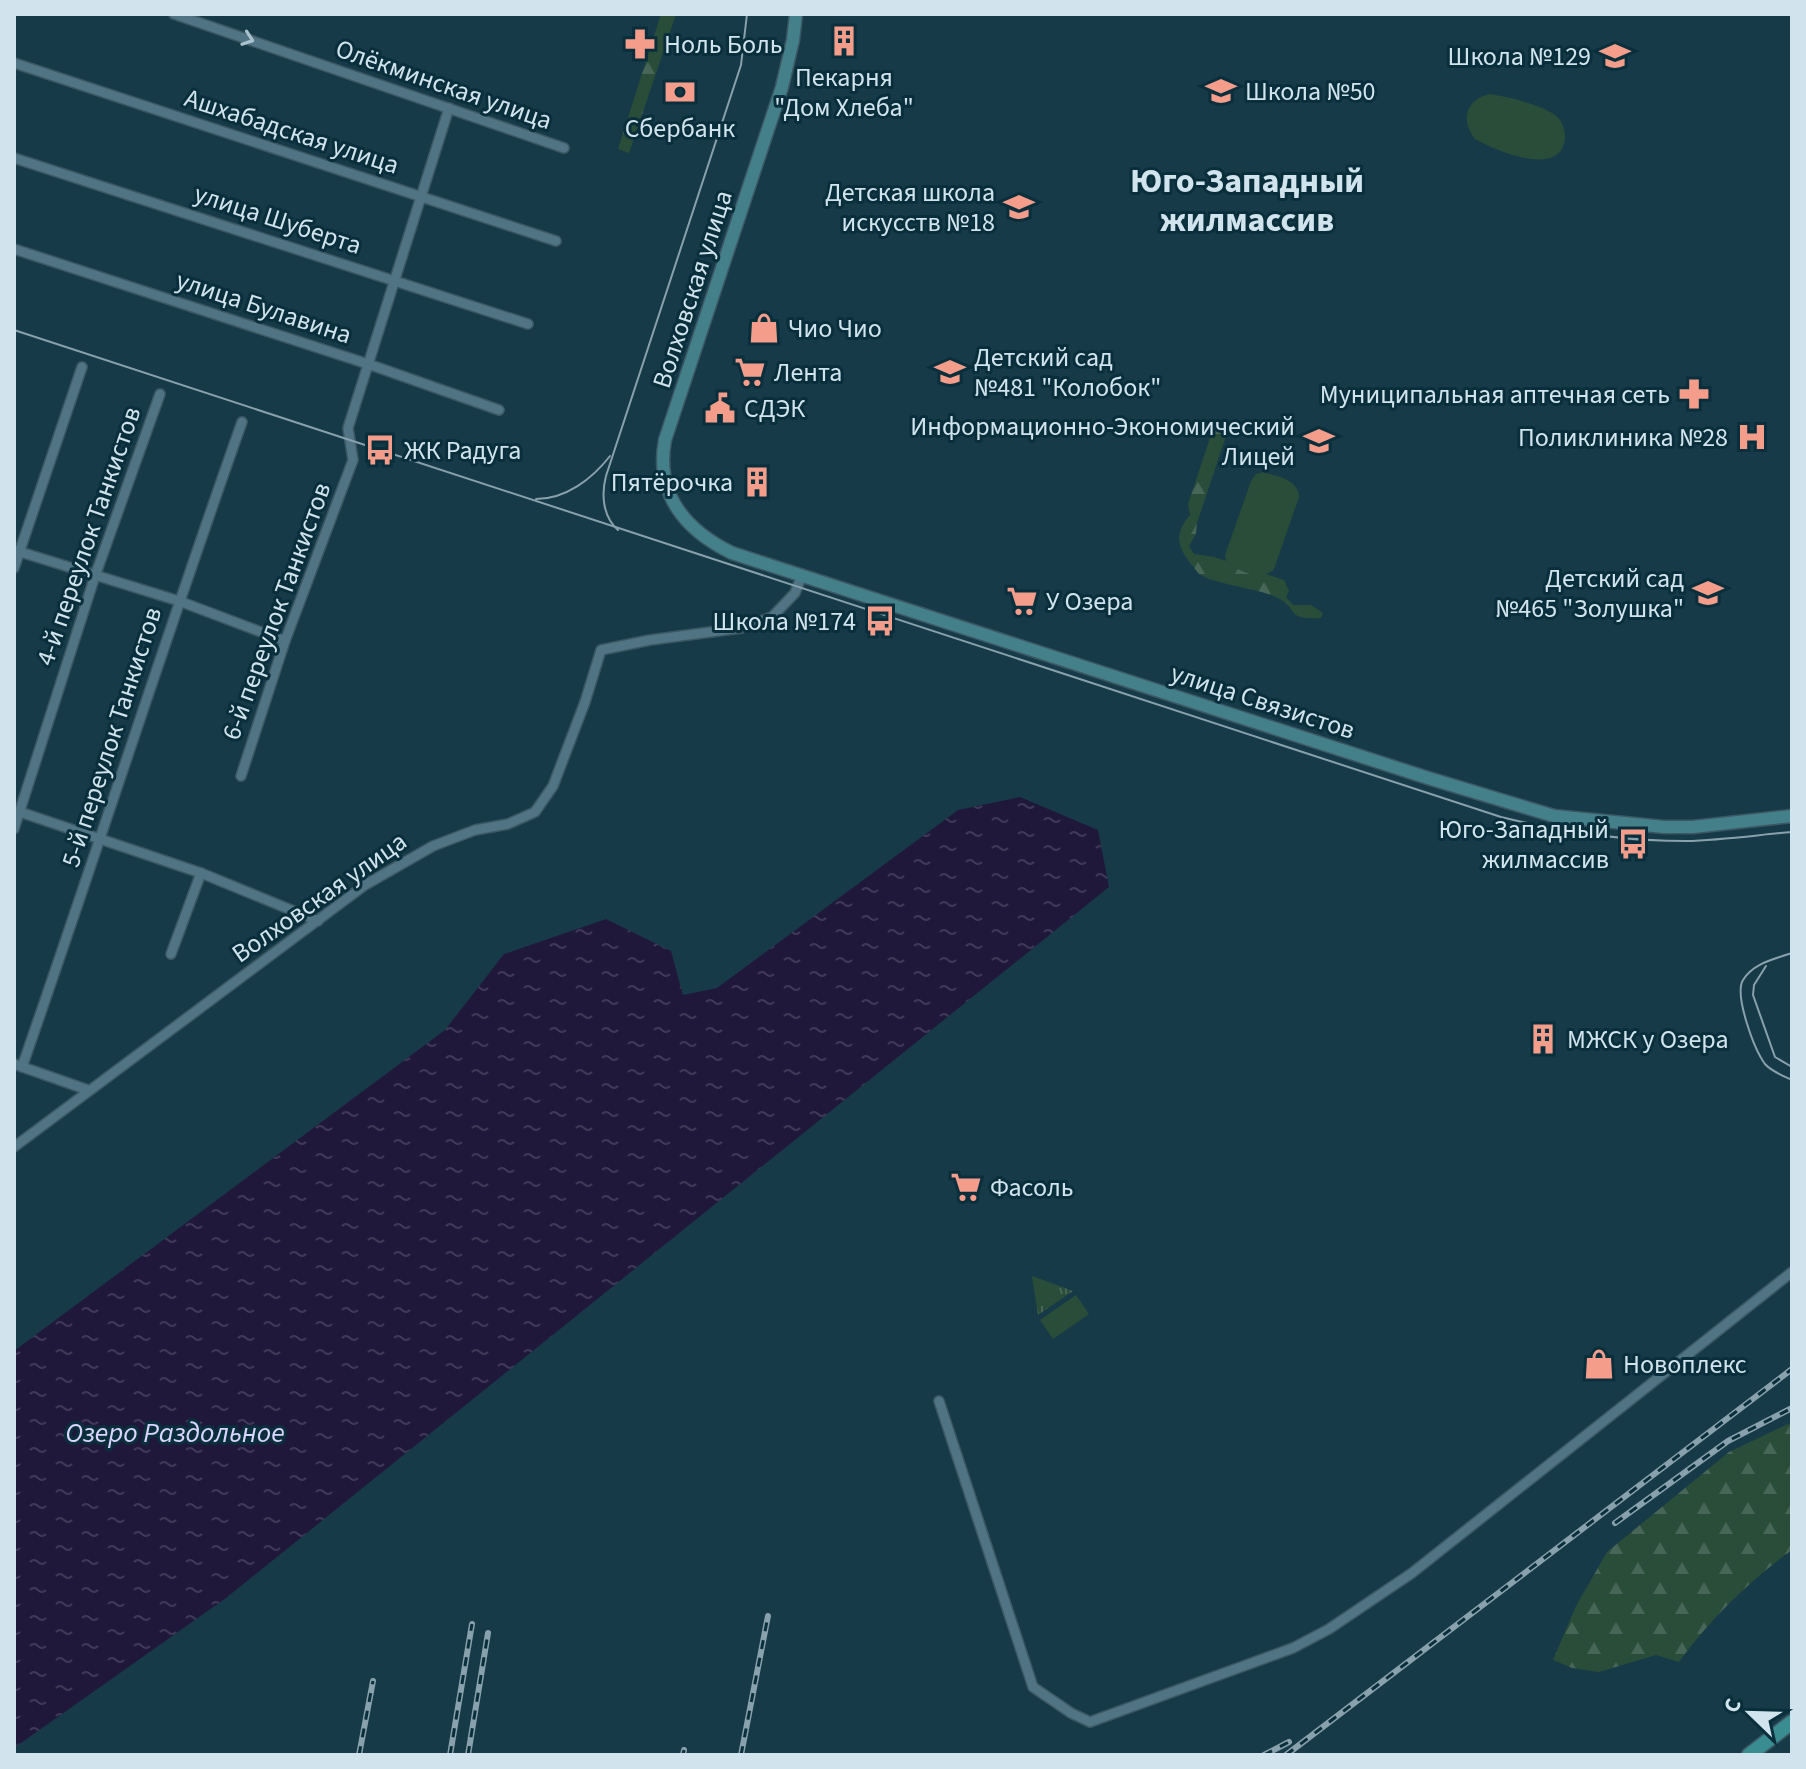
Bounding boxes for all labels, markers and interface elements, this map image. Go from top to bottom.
building icon: Пекарня "Дом Хлеба" [827,24,861,58]
place label: Ноль Боль [664,26,783,63]
pharmacy icon: Ноль Боль [623,27,657,61]
one-way arrow [240,30,254,46]
street label: Олёкминская улица [331,30,557,139]
place label: Школа №129 [1448,38,1591,75]
school or university icon: Школа №129 [1598,39,1632,73]
place label: Пекарня "Дом Хлеба" [774,59,914,126]
place label: Школа №50 [1245,73,1376,110]
school or university icon: Школа №50 [1204,74,1238,108]
bank icon: Сбербанк [663,75,697,109]
street label: Ашхабадская улица [180,79,404,184]
place label: Сбербанк [625,110,735,147]
district label: Юго-Западный жилмассив [1130,157,1364,245]
place label: Детская школа искусств №18 [825,174,995,241]
street label: улица Шуберта [189,175,366,264]
street label: Волховская улица [643,186,742,393]
school or university icon: Детская школа искусств №18 [1002,190,1036,224]
street label: улица Булавина [171,262,356,353]
place label: Чио Чио [788,310,882,347]
shop icon: Чио Чио [747,311,781,345]
place label: Детский сад №481 "Колобок" [974,339,1161,406]
place label: Лента [774,354,842,391]
supermarket icon: Лента [733,355,767,389]
school or university icon: Детский сад №481 "Колобок" [933,355,967,389]
place label: Муниципальная аптечная сеть [1320,376,1670,413]
pharmacy icon: Муниципальная аптечная сеть [1677,377,1711,411]
place label: СДЭК [744,390,805,427]
public building icon: СДЭК [703,391,737,425]
street label: 4-й переулок Танкистов [27,402,150,670]
place label: Информационно-Экономический Лицей [910,408,1295,475]
place label: Поликлиника №28 [1518,419,1728,456]
hospital icon: Поликлиника №28 [1735,420,1769,454]
school or university icon: Информационно-Экономический Лицей [1302,424,1336,458]
place label: ЖК Радуга [404,432,521,469]
bus stop icon: ЖК Радуга [363,433,397,467]
place label: Пятёрочка [611,464,733,501]
building icon: Пятёрочка [740,465,774,499]
street label: 6-й переулок Танкистов [213,477,340,745]
place label: Детский сад №465 "Золушка" [1495,560,1684,627]
school or university icon: Детский сад №465 "Золушка" [1691,576,1725,610]
place label: У Озера [1046,583,1133,620]
supermarket icon: У Озера [1005,584,1039,618]
street label: 5-й переулок Танкистов [52,602,171,872]
place label: Школа №174 [713,603,856,640]
bus stop icon: Школа №174 [863,604,897,638]
street label: улица Связистов [1166,654,1360,749]
place label: Юго-Западный жилмассив [1438,811,1609,878]
street label: Волховская улица [224,823,414,972]
bus stop icon: Юго-Западный жилмассив [1616,827,1650,861]
place label: МЖСК у Озера [1567,1021,1729,1058]
building icon: МЖСК у Озера [1526,1022,1560,1056]
place label: Фасоль [990,1169,1074,1206]
supermarket icon: Фасоль [949,1170,983,1204]
place label: Новоплекс [1623,1346,1747,1383]
shop icon: Новоплекс [1582,1347,1616,1381]
water label: Озеро Раздольное [65,1413,285,1453]
north arrow [1710,1673,1790,1753]
text: С [1715,1693,1750,1718]

